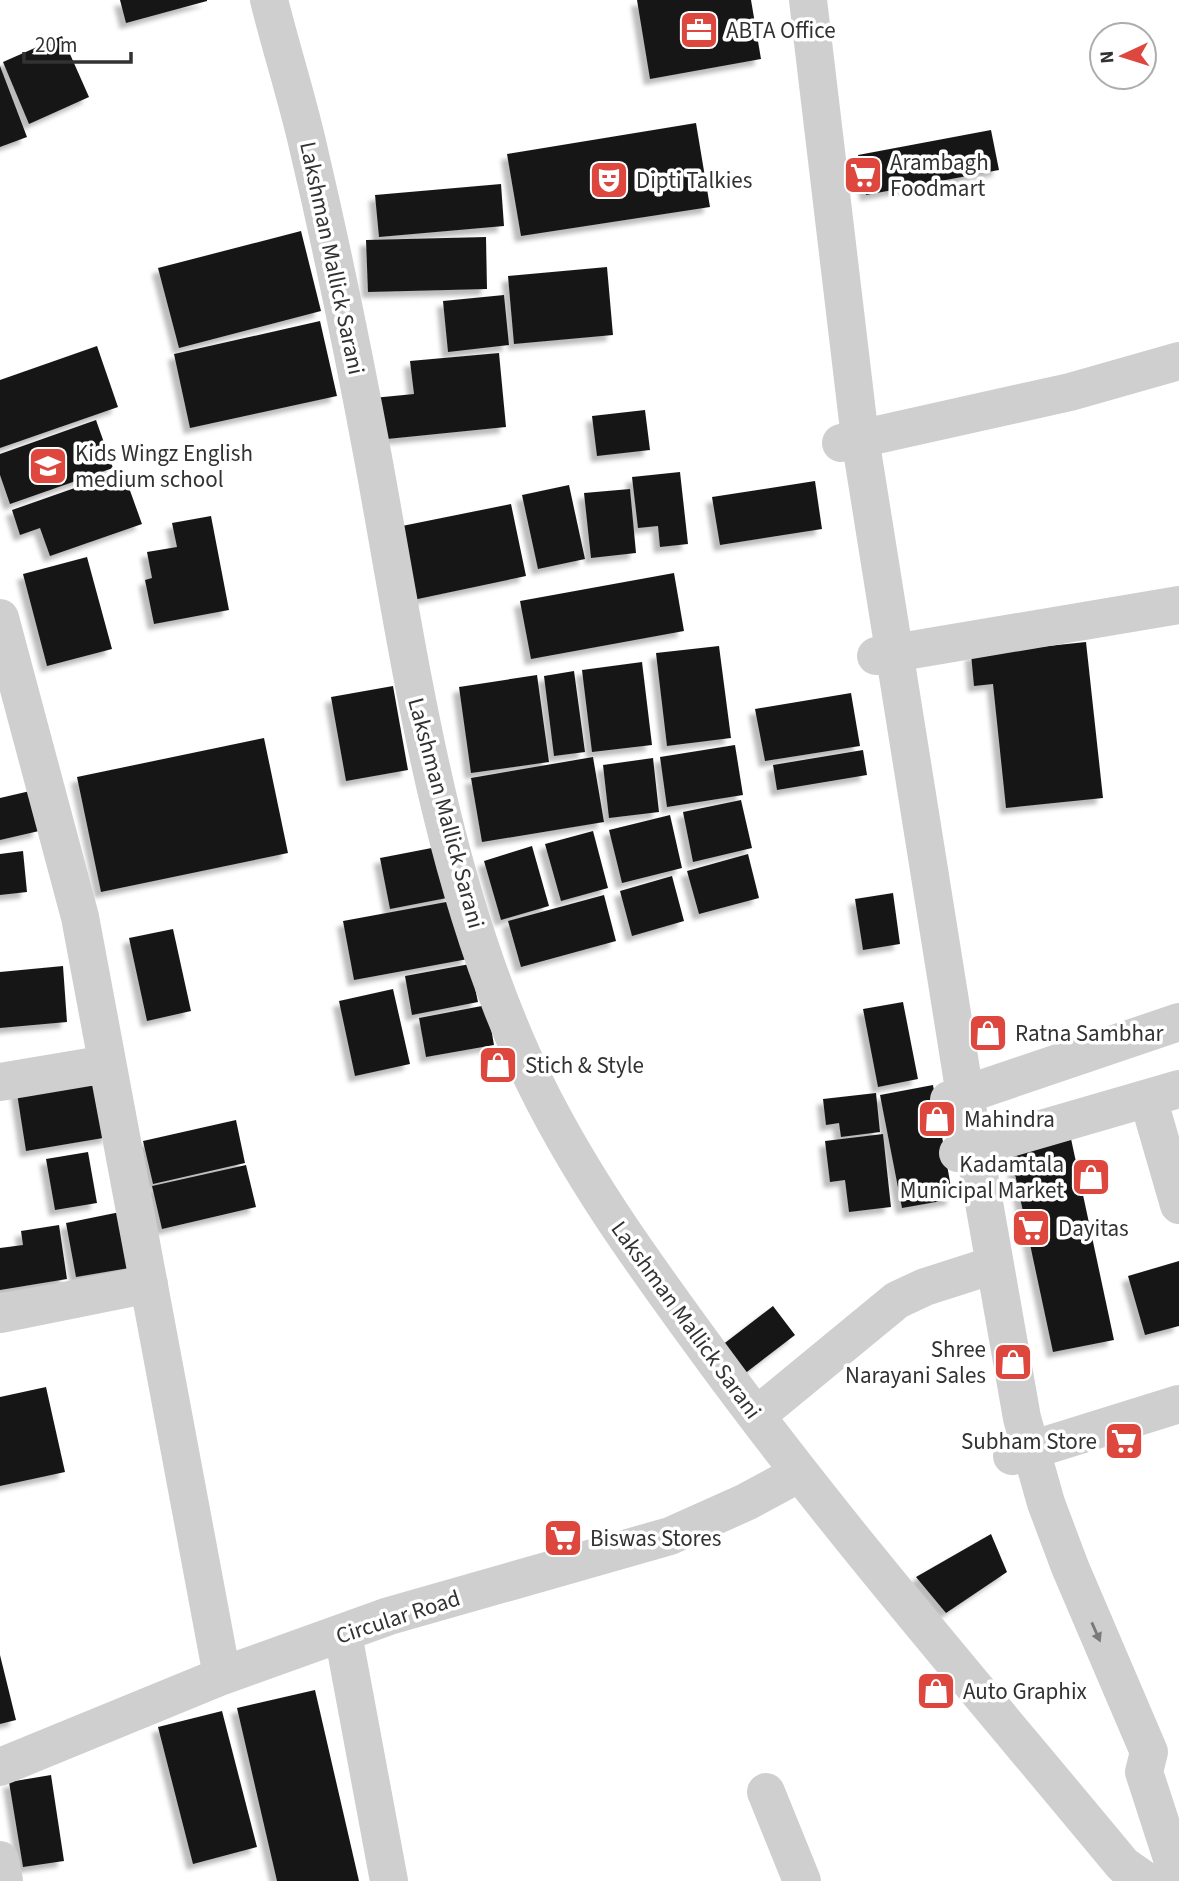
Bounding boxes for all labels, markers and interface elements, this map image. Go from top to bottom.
office icon: ABTA Office [678,9,720,51]
place label: ABTA Office [726,14,836,47]
scale bar [24,21,131,65]
north arrow [1088,21,1158,91]
text: 20 m [35,30,77,60]
text: N [1094,50,1121,64]
street label: Lakshman Mallick Sarani [291,138,373,378]
place label: Arambagh Foodmart [890,146,989,205]
supermarket icon: Arambagh Foodmart [842,154,884,196]
theatre icon: Dipti Talkies [588,159,630,201]
place label: Dipti Talkies [636,164,752,197]
place label: Kids Wingz English medium school [75,437,253,496]
school or university icon: Kids Wingz English medium school [27,445,69,487]
street label: Lakshman Mallick Sarani [399,694,493,932]
shop icon: Ratna Sambhar [967,1012,1009,1054]
place label: Ratna Sambhar [1015,1017,1165,1050]
shop icon: Stich & Style [477,1044,519,1086]
place label: Stich & Style [525,1049,644,1082]
shop icon: Mahindra [916,1098,958,1140]
place label: Mahindra [964,1103,1055,1136]
place label: Kadamtala Municipal Market [900,1148,1064,1207]
shop icon: Kadamtala Municipal Market [1070,1156,1112,1198]
supermarket icon: Dayitas [1010,1207,1052,1249]
place label: Dayitas [1058,1212,1129,1245]
street label: Lakshman Mallick Sarani [603,1214,769,1426]
place label: Shree Narayani Sales [845,1333,986,1392]
shop icon: Shree Narayani Sales [992,1341,1034,1383]
supermarket icon: Subham Store [1103,1420,1145,1462]
place label: Subham Store [961,1425,1097,1458]
supermarket icon: Biswas Stores [542,1517,584,1559]
place label: Biswas Stores [590,1522,721,1555]
street label: Circular Road [332,1581,464,1653]
one-way arrow [1090,1622,1102,1642]
shop icon: Auto Graphix [915,1670,957,1712]
place label: Auto Graphix [963,1675,1087,1708]

